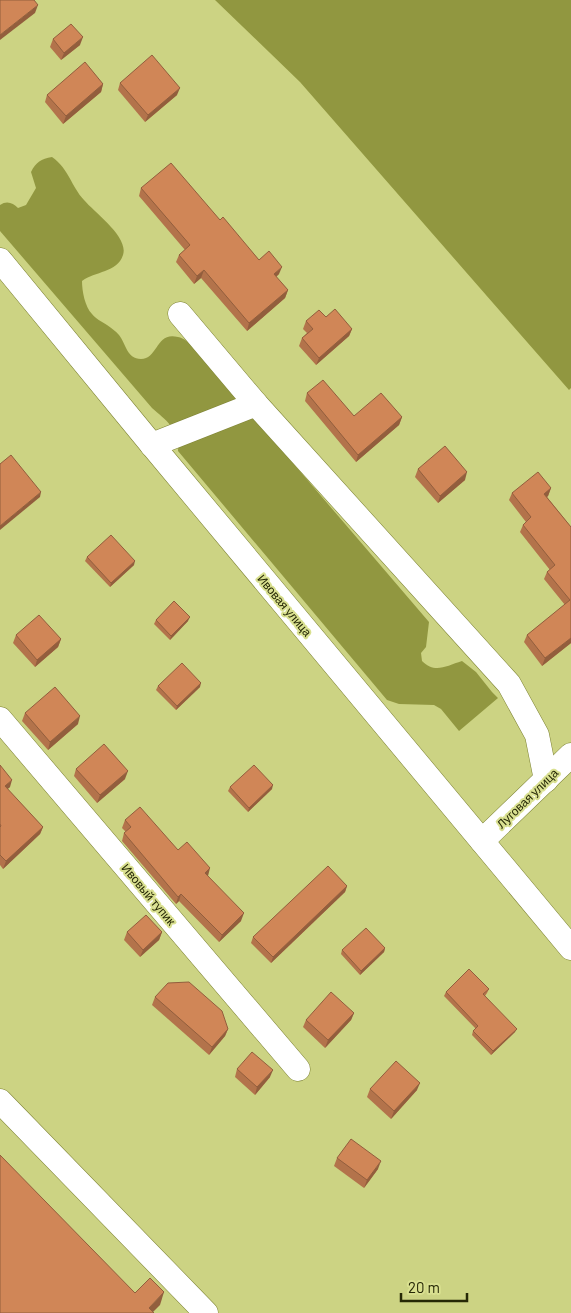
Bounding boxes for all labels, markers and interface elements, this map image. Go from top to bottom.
street label: Ивовая улица [254,571,315,640]
street label: Луговая улица [494,765,561,831]
street label: Ивовый тупик [119,860,179,929]
scale bar [401,1270,467,1302]
text: 20 m [408,1278,440,1296]

